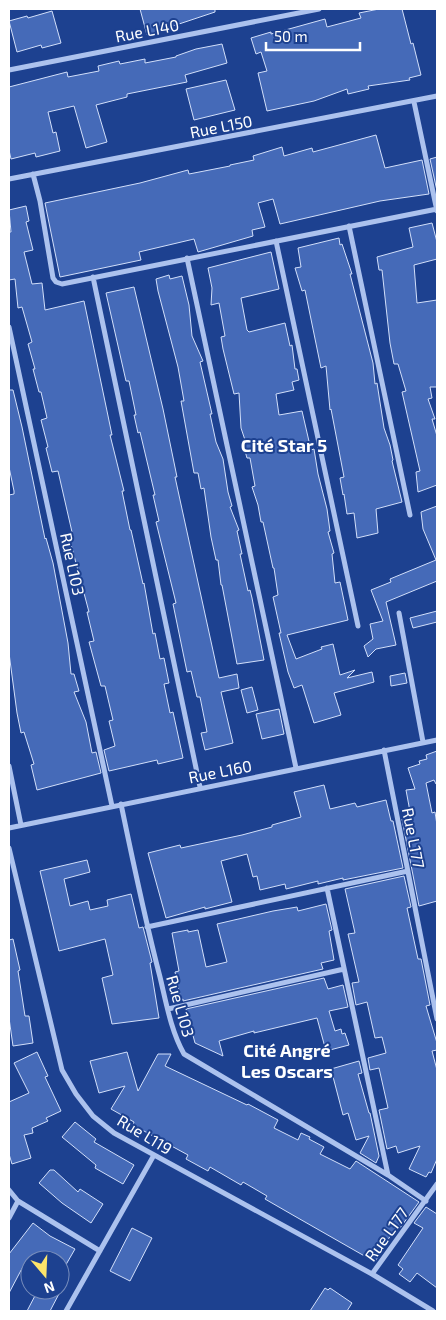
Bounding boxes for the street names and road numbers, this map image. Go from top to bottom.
street label: Rue L140 [113,15,181,45]
street label: Rue L150 [188,111,254,141]
street label: Rue L103 [57,531,89,597]
street label: Rue L160 [187,756,253,786]
street label: Rue L177 [399,806,429,870]
street label: Rue L103 [163,973,199,1039]
street label: Rue L119 [114,1110,176,1158]
street label: Rue L177 [360,1204,412,1264]

